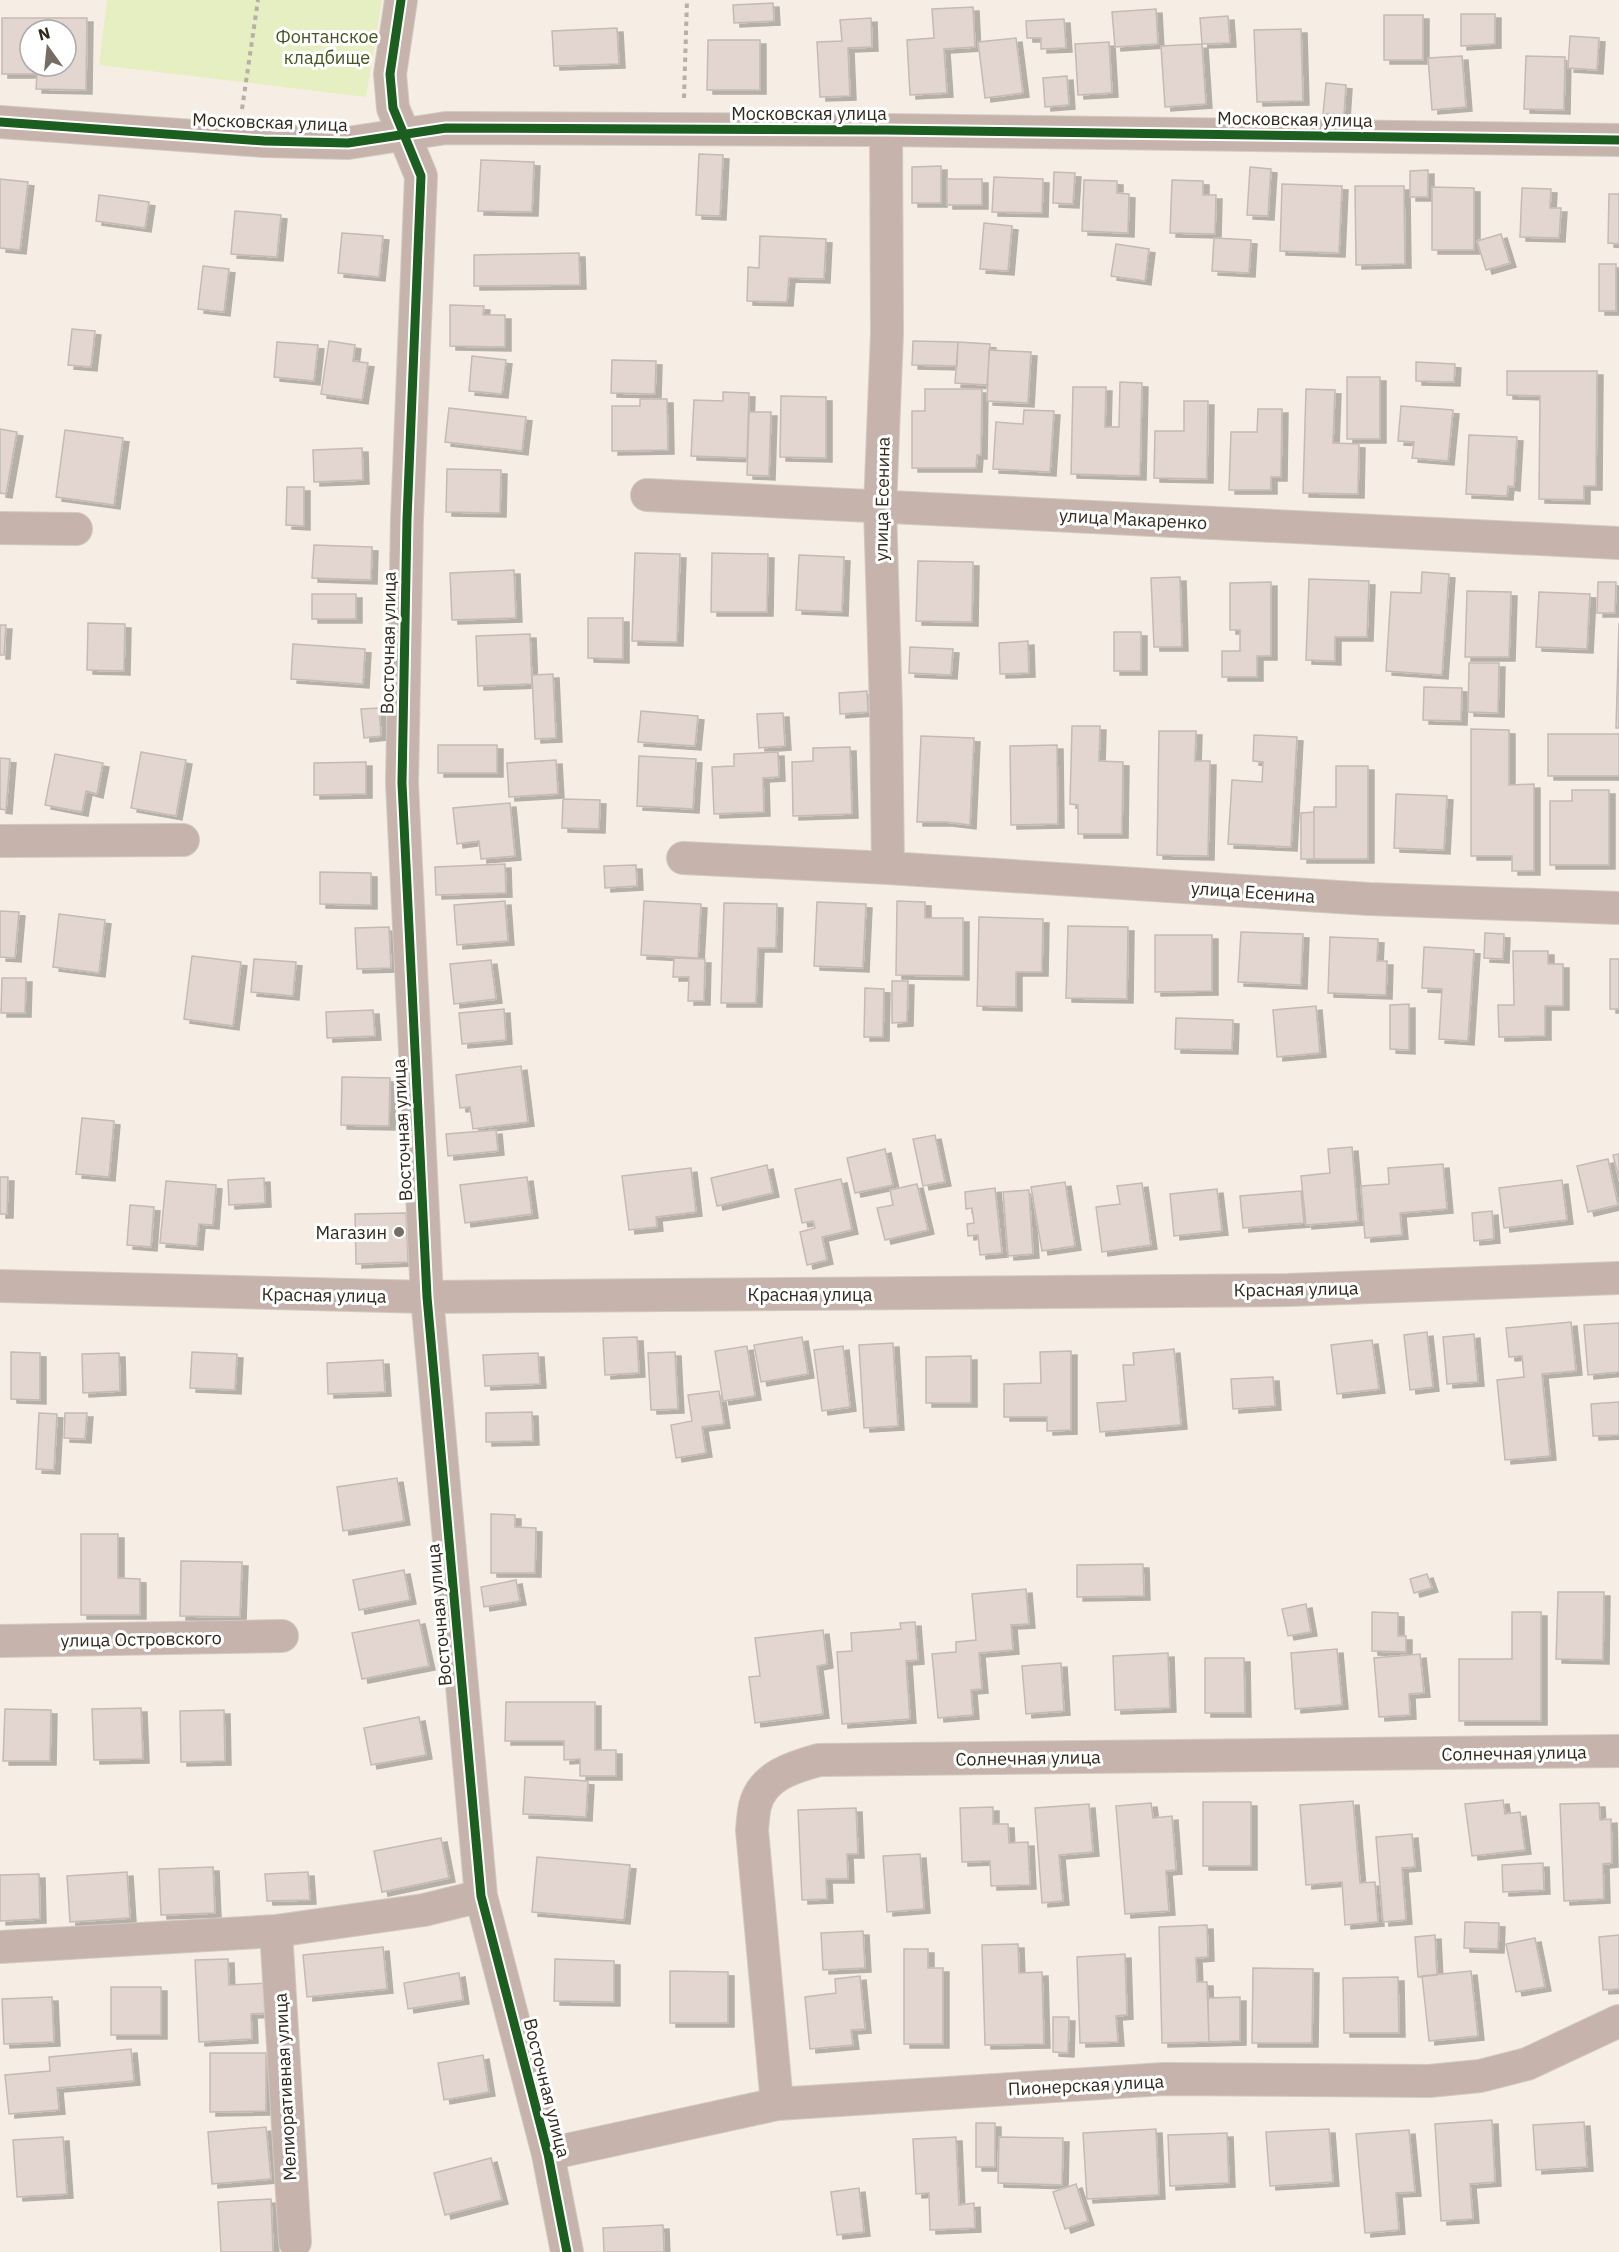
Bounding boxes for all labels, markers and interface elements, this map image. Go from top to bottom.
north arrow [18,18,78,78]
text: N [36,22,52,45]
park label: Фонтанское кладбище [276,25,379,69]
street label: Московская улица [731,102,887,125]
street label: Московская улица [1217,106,1373,132]
street label: Московская улица [192,108,349,136]
street label: улица Есенина [869,436,895,562]
street label: улица Макаренко [1058,504,1208,534]
street label: Восточная улица [375,571,401,715]
street label: улица Есенина [1190,876,1316,908]
street label: Восточная улица [387,1058,417,1202]
place label: Магазин [315,1221,387,1244]
marker: Магазин [392,1225,406,1239]
street label: Красная улица [1233,1276,1359,1302]
street label: Красная улица [261,1282,387,1308]
street label: Красная улица [748,1283,873,1306]
street label: Восточная улица [421,1542,457,1687]
street label: улица Островского [60,1626,222,1652]
street label: Солнечная улица [1441,1740,1587,1766]
street label: Солнечная улица [955,1745,1101,1771]
street label: Мелиоративная улица [269,1992,301,2182]
street label: Восточная улица [519,2016,576,2160]
street label: Пионерская улица [1007,2069,1165,2101]

